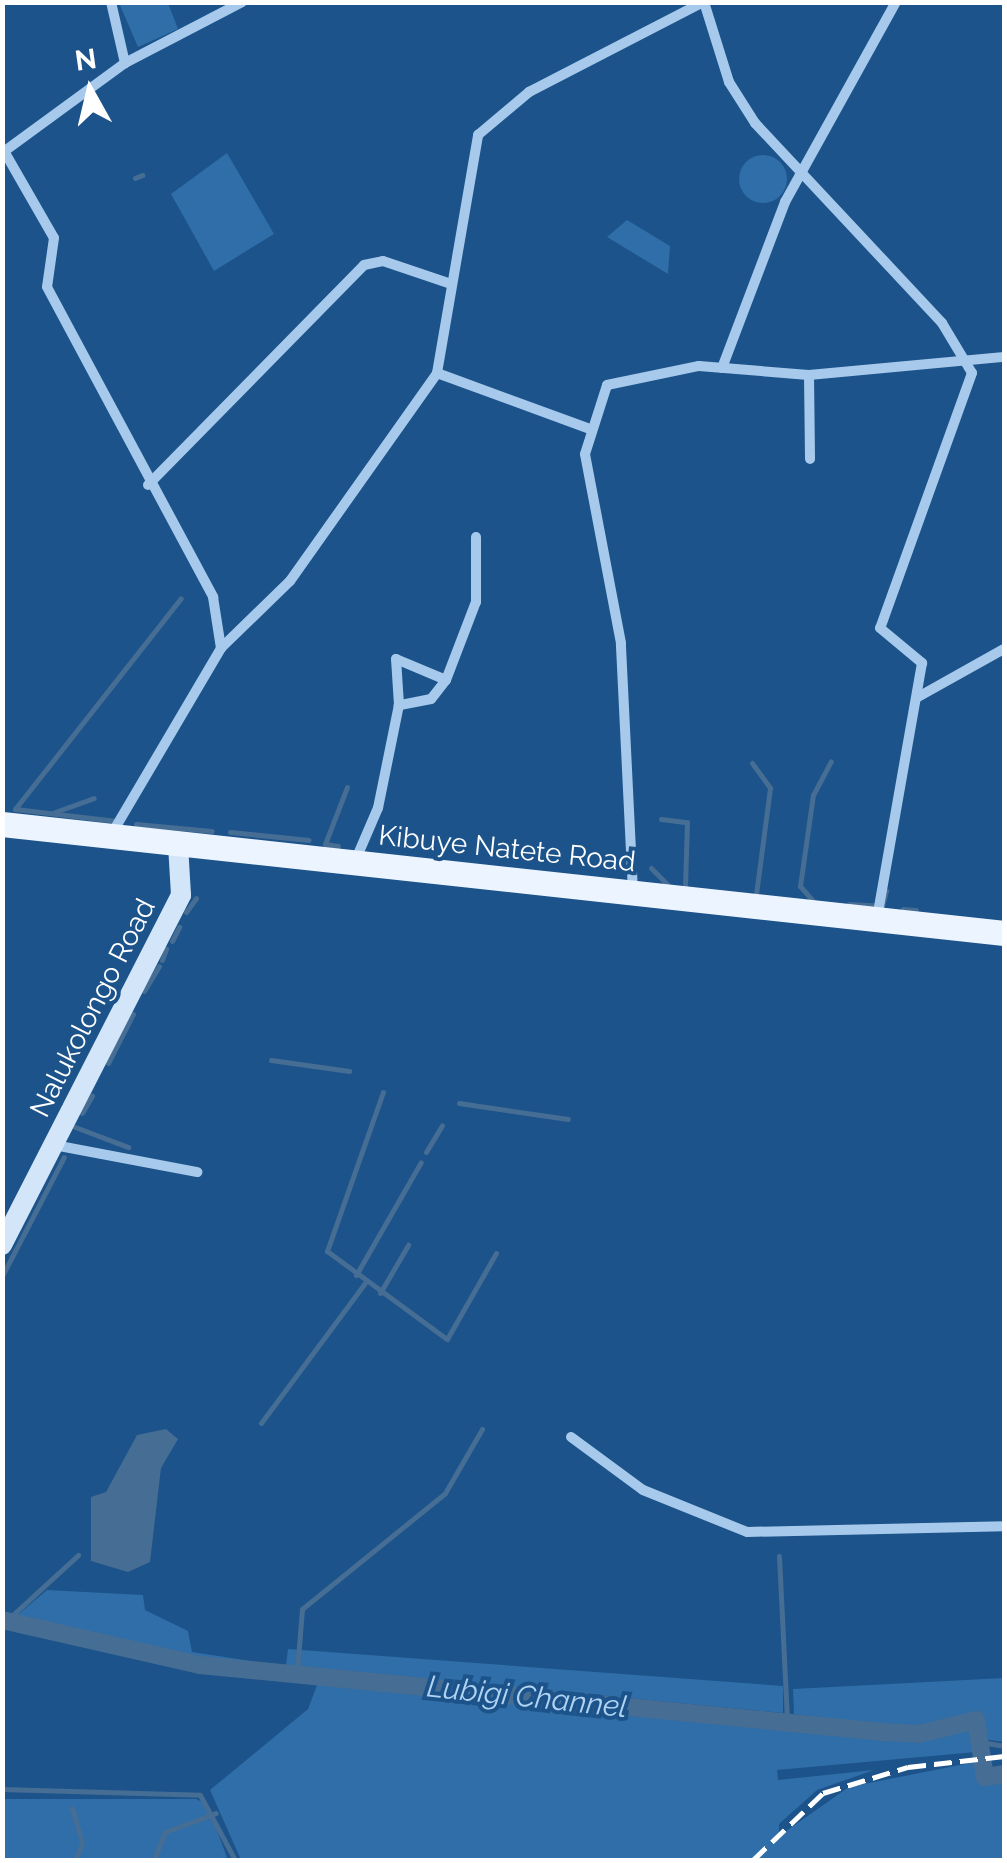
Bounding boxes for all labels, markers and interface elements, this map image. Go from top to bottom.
north arrow [40,40,140,140]
text: N [73,42,99,78]
street label: Kibuye Natete Road [377,819,637,879]
street label: Nalukolongo Road [23,893,163,1123]
water label: Lubigi Channel [425,1669,629,1725]

